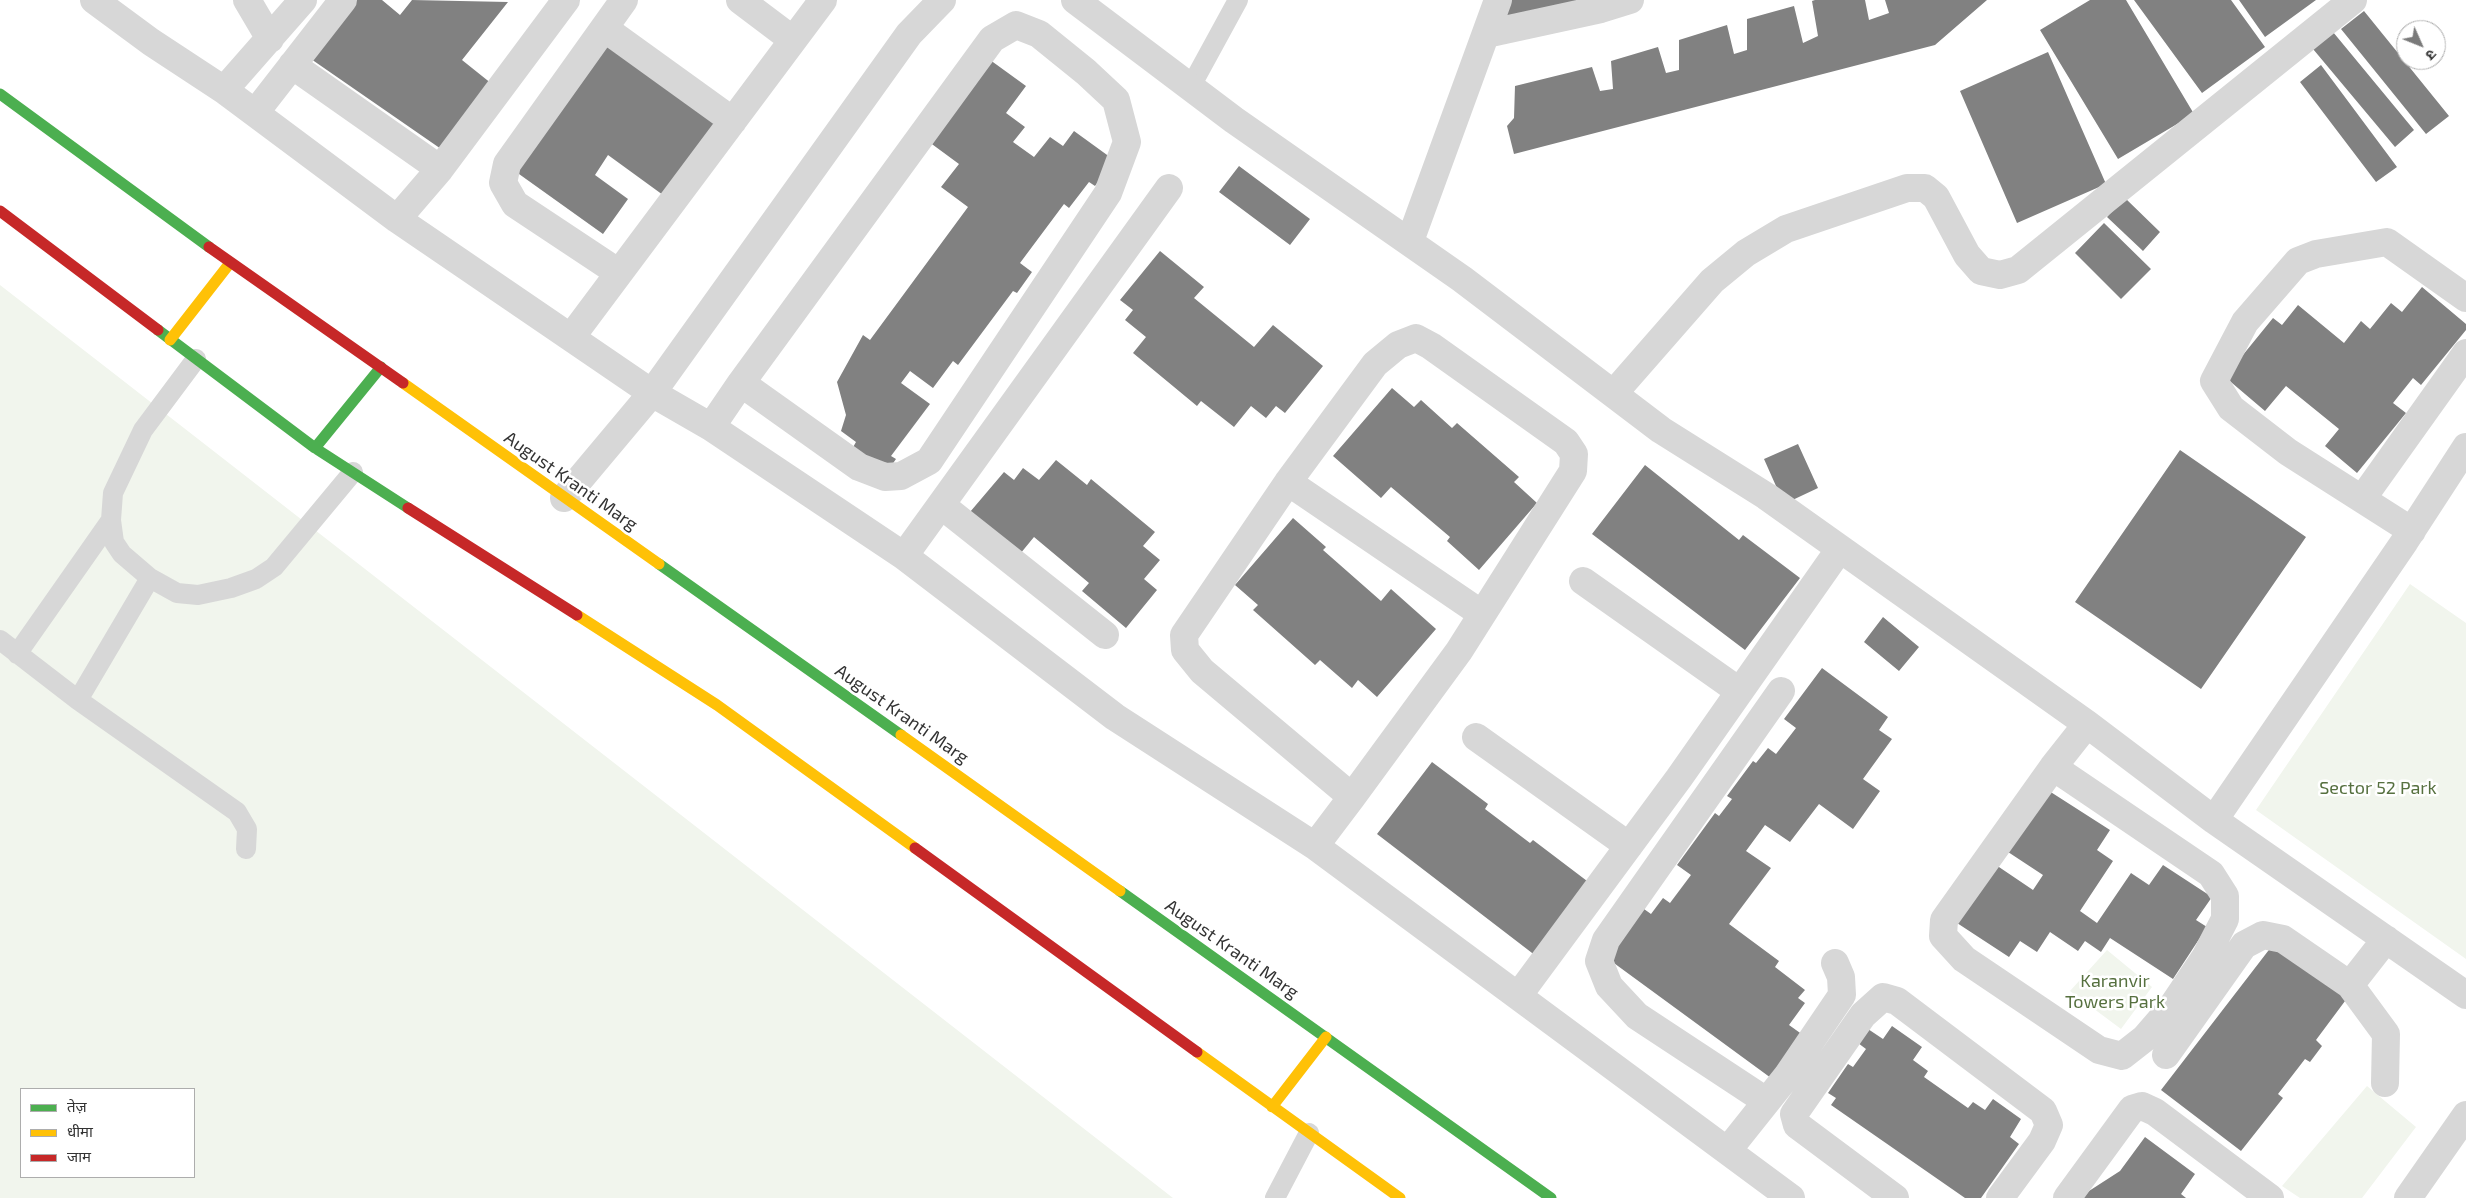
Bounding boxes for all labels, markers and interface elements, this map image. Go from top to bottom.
north arrow [2396,20,2446,70]
text: उ [2422,46,2440,64]
street label: August Kranti Marg [500,427,642,535]
street label: August Kranti Marg [831,660,973,768]
park label: Sector 52 Park [2319,777,2437,799]
street label: August Kranti Marg [1161,895,1303,1003]
park label: Karanvir Towers Park [2065,970,2165,1012]
legend [20,1088,195,1178]
text: तेज़ [67,1097,87,1115]
text: धीमा [67,1122,93,1140]
text: जाम [67,1147,91,1165]

